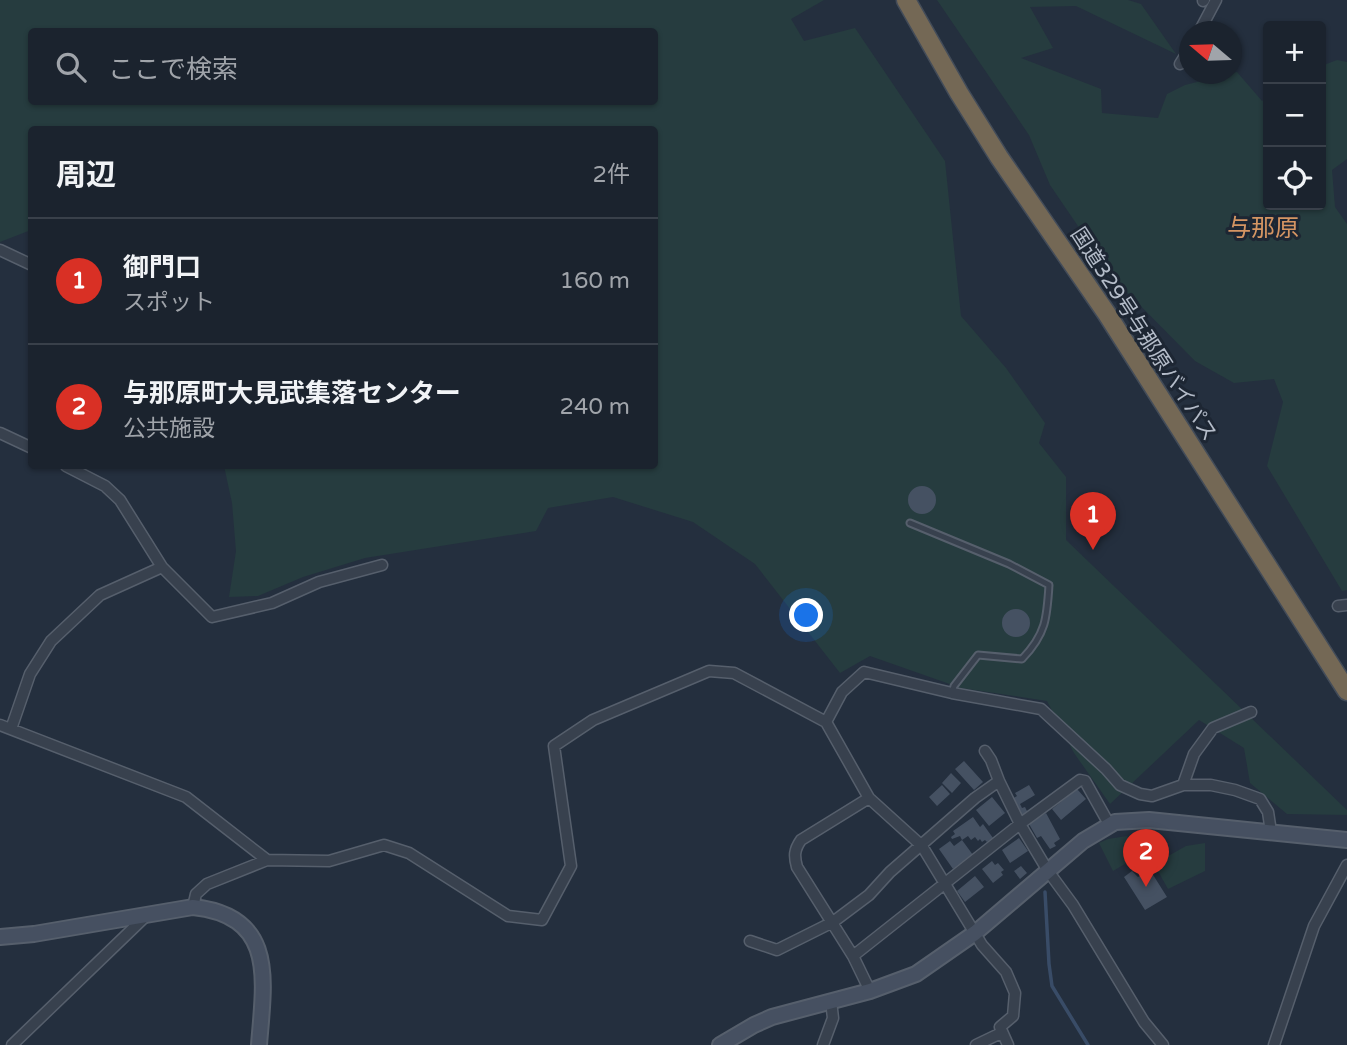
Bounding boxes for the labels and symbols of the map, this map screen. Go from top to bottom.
north arrow [1179,21,1242,84]
district label: 与那原 [1227,214,1299,243]
street label: 国道329号与那原バイパス [1065,223,1222,446]
pin: 1 [1070,492,1116,550]
your location [789,598,823,632]
pin: 2 [1123,829,1169,887]

